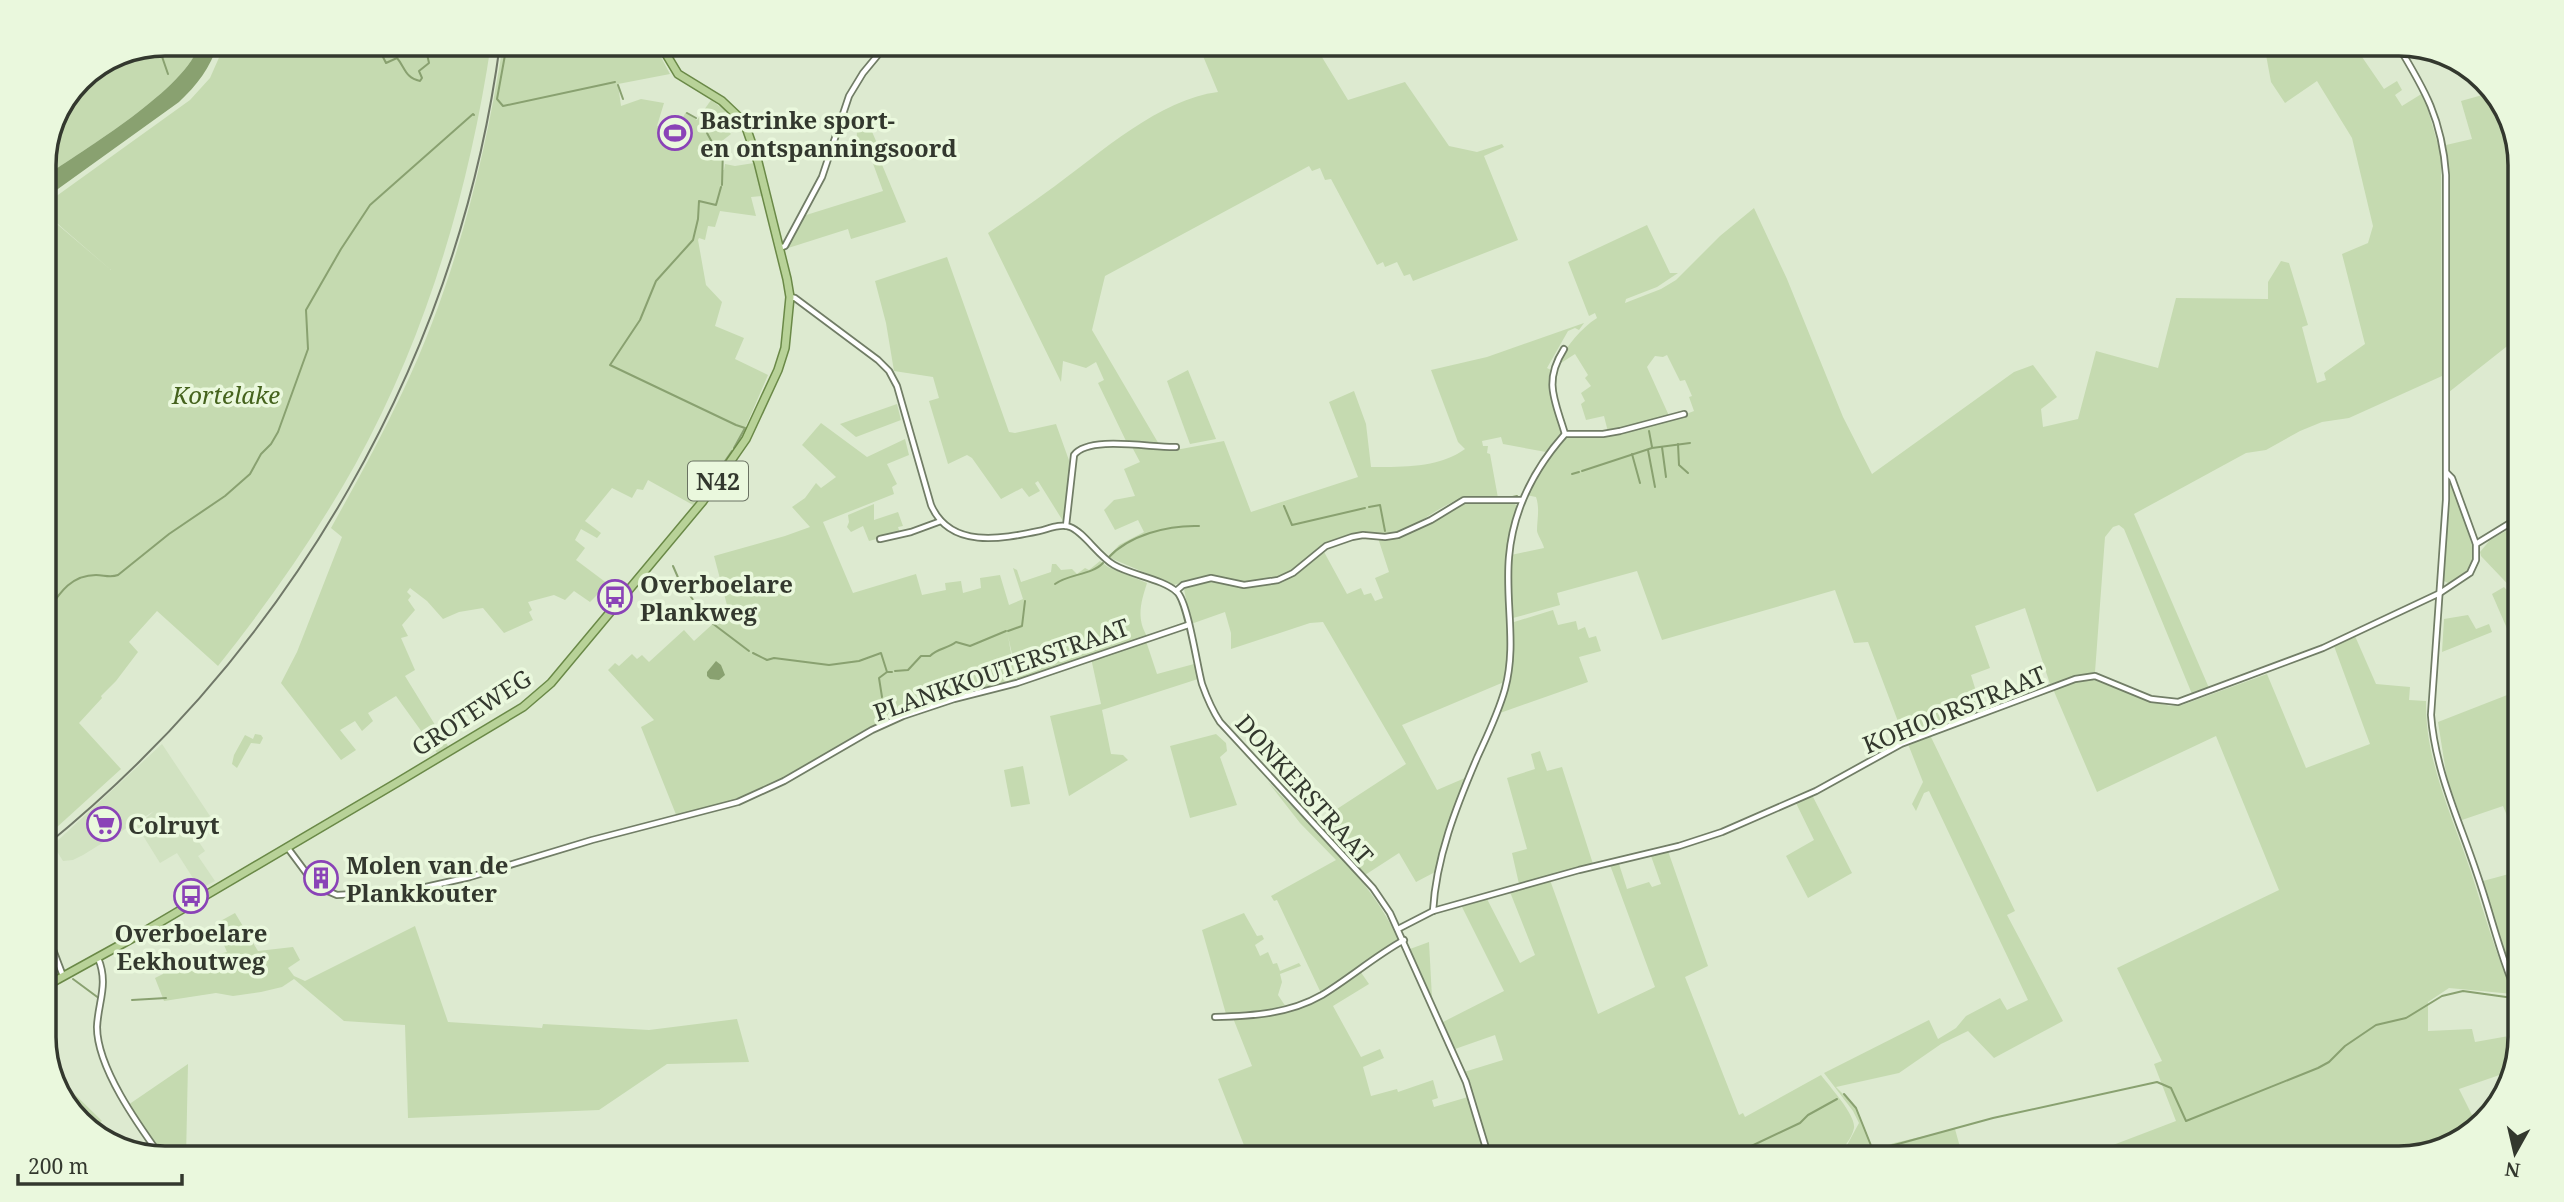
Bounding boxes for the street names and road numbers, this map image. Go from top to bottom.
road number: N42 [688,461,748,500]
street label: PLANKKOUTERSTRAAT [869,610,1134,728]
street label: KOHOORSTRAAT [1858,657,2051,761]
street label: GROTEWEG [405,661,537,763]
street label: DONKERSTRAAT [1229,707,1381,871]

